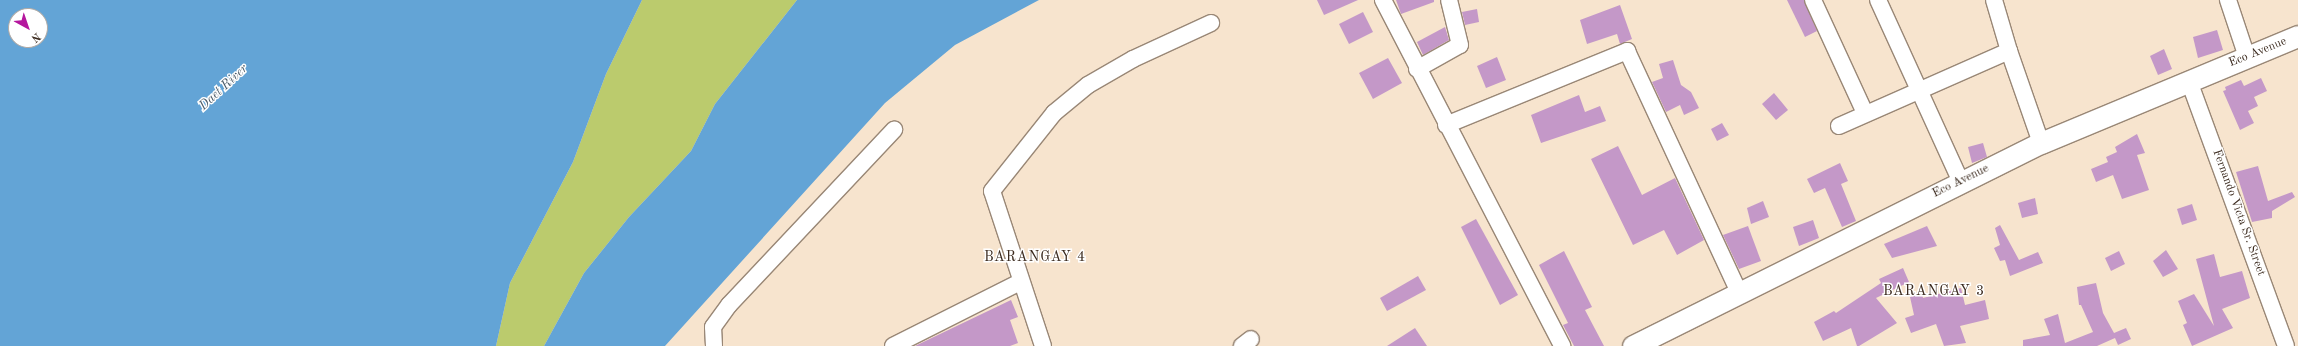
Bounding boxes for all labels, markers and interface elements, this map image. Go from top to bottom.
north arrow [8,8,48,48]
text: N [29,30,42,44]
street label: Eco Avenue [2227,35,2289,71]
water label: Daet River [197,62,251,114]
street label: Fernando Victa Sr. Street [2208,148,2268,278]
street label: Eco Avenue [1930,162,1992,202]
district label: BARANGAY 4 [984,249,1086,265]
district label: BARANGAY 3 [1883,283,1985,299]

